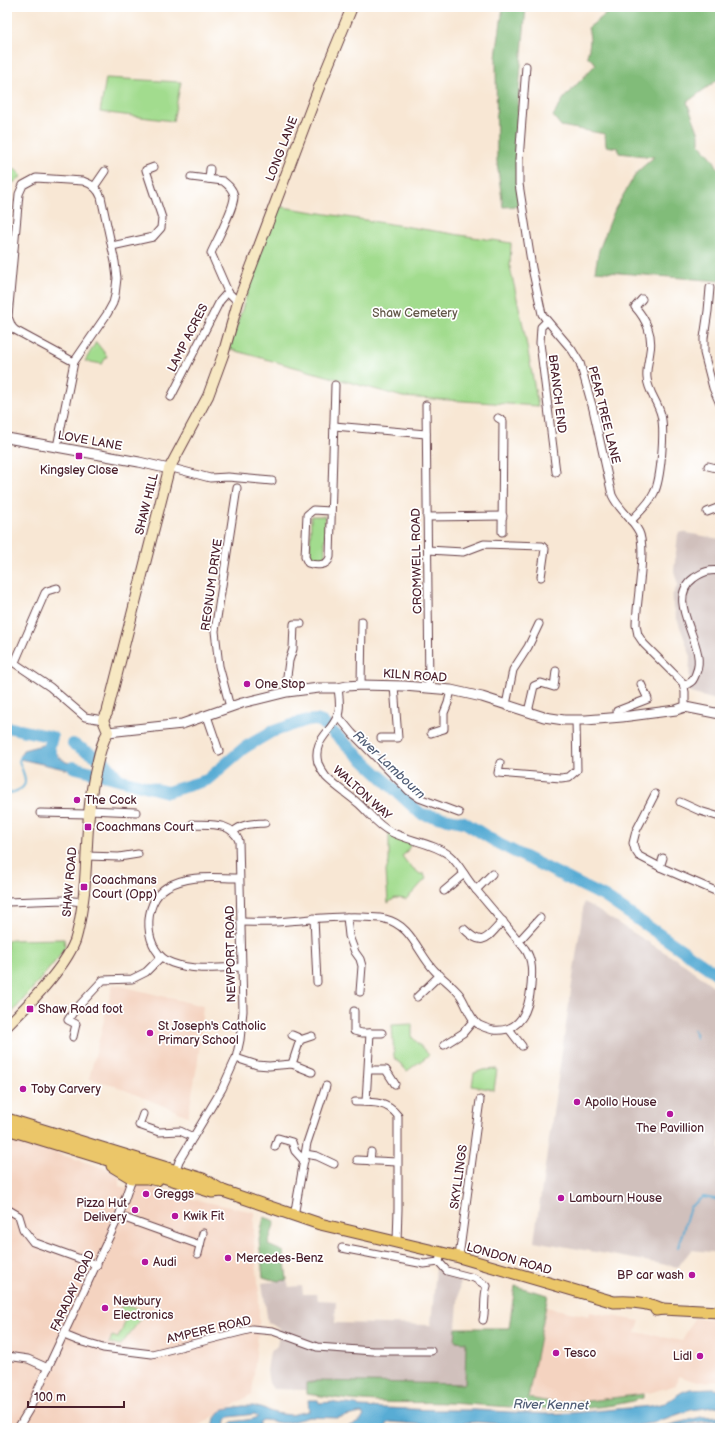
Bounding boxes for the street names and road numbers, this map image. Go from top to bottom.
street label: LONG LANE [263,114,301,183]
street label: LAMP ACRES [164,301,212,375]
street label: BRANCH END [545,354,569,435]
street label: PEAR TREE LANE [585,365,623,465]
street label: LOVE LANE [57,428,123,454]
street label: SHAW HILL [132,471,162,536]
street label: CROMWELL ROAD [409,508,425,614]
street label: REGNUM DRIVE [198,538,226,632]
street label: KILN ROAD [383,666,448,686]
street label: WALTON WAY [330,763,395,824]
street label: SHAW ROAD [59,846,81,918]
street label: NEWPORT ROAD [223,905,239,1003]
street label: SKYLLINGS [447,1144,471,1210]
street label: LONDON ROAD [465,1240,554,1278]
street label: FARADAY ROAD [48,1248,98,1334]
street label: AMPERE ROAD [165,1313,253,1347]

